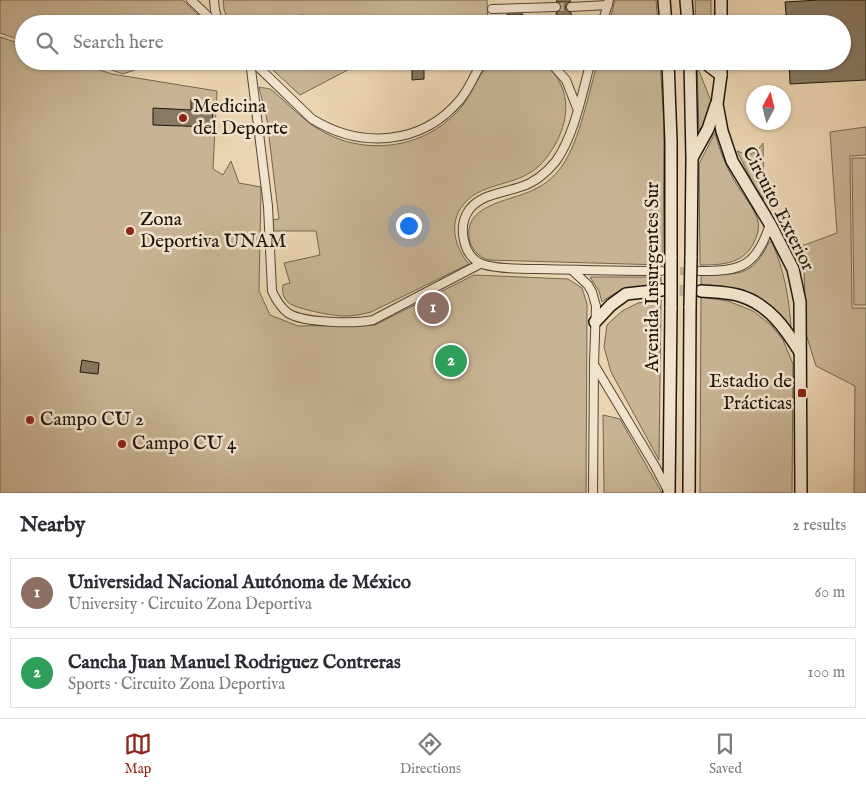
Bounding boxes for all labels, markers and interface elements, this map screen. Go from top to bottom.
search box [15,15,851,70]
icon: search [33,29,61,57]
text: Search here [73,31,164,55]
north arrow [746,85,791,130]
place label: Medicina del Deporte [193,95,288,141]
marker: Medicina del Deporte [177,112,189,124]
street label: Circuito Exterior [736,143,820,275]
street label: Avenida Insurgentes Sur [641,182,665,373]
place label: Zona Deportiva UNAM [140,208,287,254]
your location [396,213,422,239]
marker: Zona Deportiva UNAM [124,225,136,237]
pin: 1 [417,289,449,327]
pin: 2 [435,342,467,380]
place label: Estadio de Prácticas [709,370,792,416]
marker: Estadio de Prácticas [796,387,808,399]
place label: Campo CU 2 [40,408,144,432]
marker: Campo CU 2 [24,414,36,426]
place label: Campo CU 4 [132,432,237,456]
marker: Campo CU 4 [116,438,128,450]
text: Nearby [20,512,85,539]
text: 2 results [792,516,846,536]
text: Universidad Nacional Autónoma de México [68,571,411,595]
text: 1 [34,583,40,603]
text: 60 m [815,583,845,603]
text: University · Circuito Zona Deportiva [68,595,312,615]
text: Cancha Juan Manuel Rodriguez Contreras [68,651,401,675]
text: 2 [33,663,41,683]
text: 100 m [808,663,845,683]
text: Sports · Circuito Zona Deportiva [68,675,285,695]
tab: Map [124,730,152,778]
tab: Directions [400,730,461,778]
tab: Saved [709,730,742,778]

